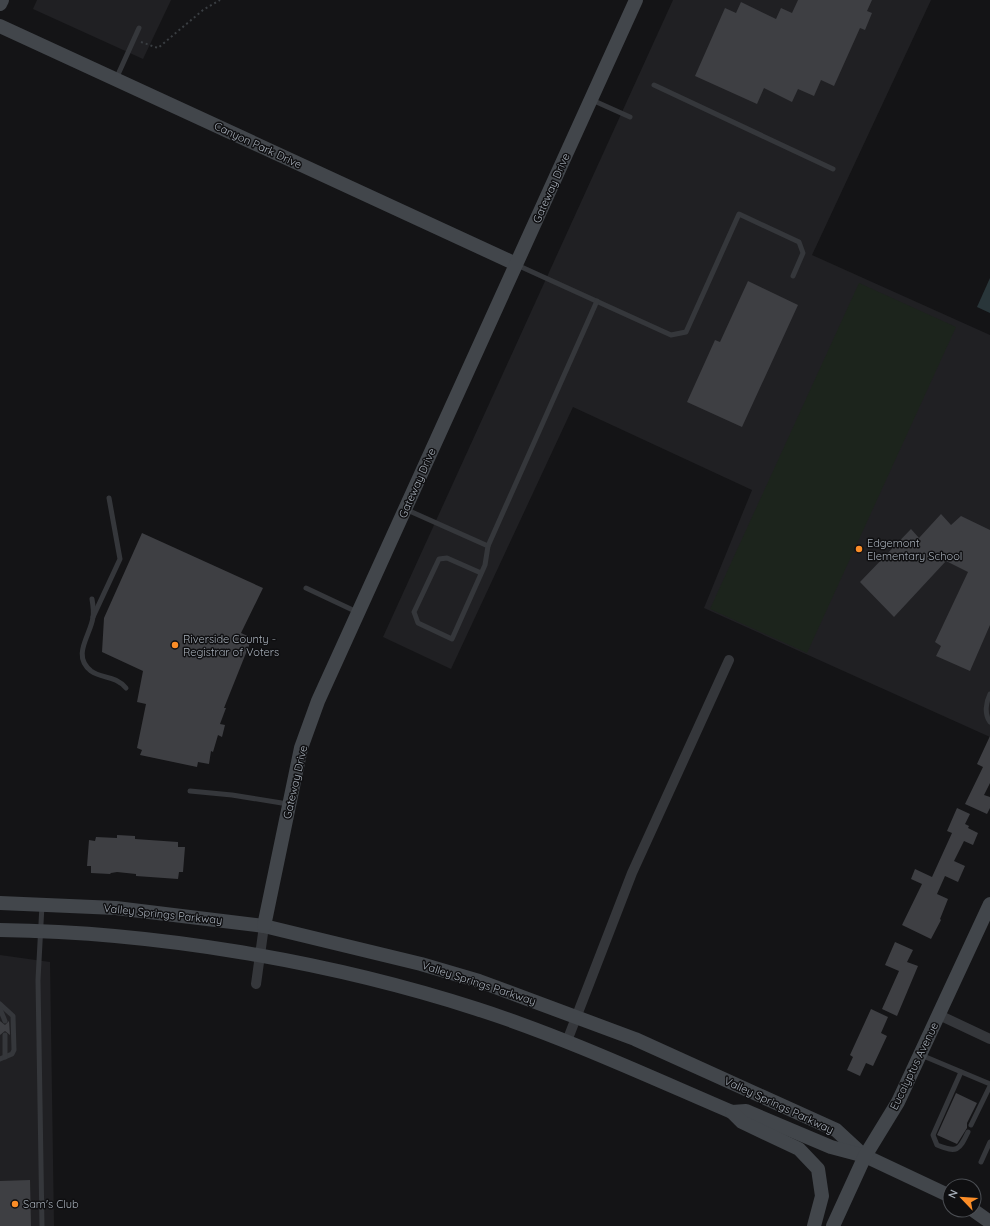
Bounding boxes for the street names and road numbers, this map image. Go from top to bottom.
street label: Canyon Park Drive [212,119,304,171]
street label: Gateway Drive [529,151,573,225]
street label: Gateway Drive [395,446,439,520]
street label: Gateway Drive [280,744,310,820]
street label: Valley Springs Parkway [103,901,223,927]
street label: Valley Springs Parkway [420,958,538,1008]
street label: Eucalyptus Avenue [887,1020,941,1112]
street label: Valley Springs Parkway [722,1073,836,1137]

